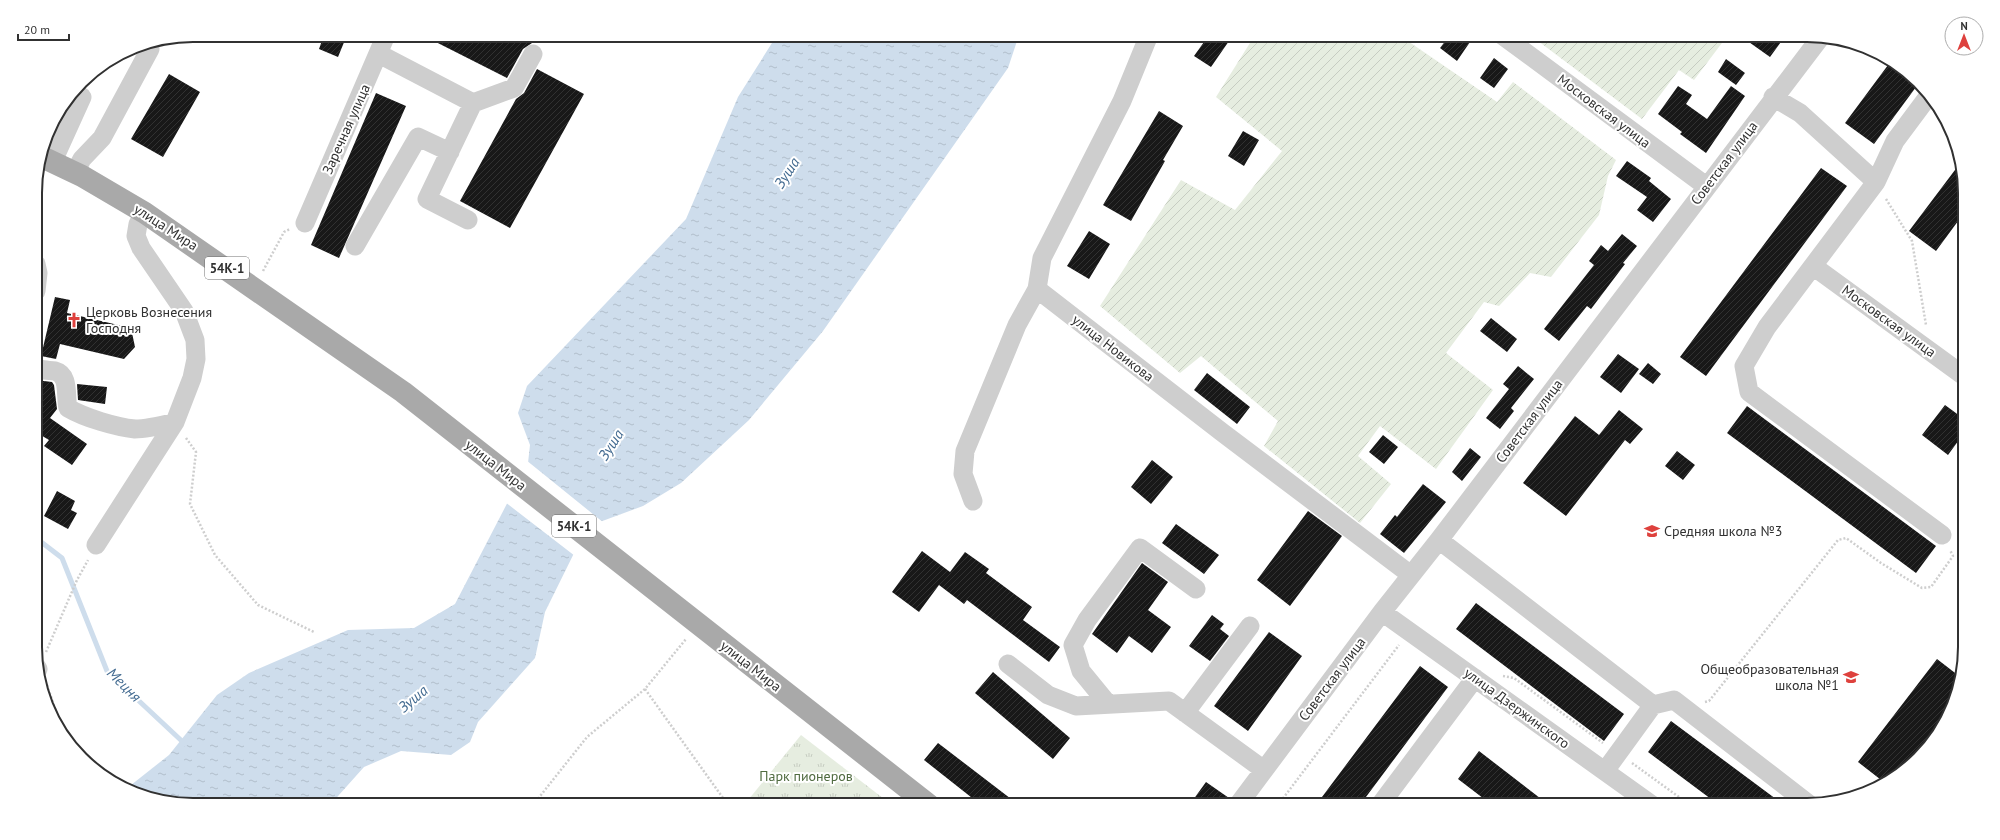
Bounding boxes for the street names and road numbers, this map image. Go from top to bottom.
street label: Московская улица [1554,70,1654,152]
street label: Заречная улица [318,81,374,177]
street label: Советская улица [1687,117,1761,209]
street label: улица Мира [131,200,201,254]
road number: 54К-1 [205,257,249,279]
street label: Московская улица [1838,281,1940,361]
street label: улица Новикова [1068,310,1158,386]
street label: Советская улица [1492,375,1566,467]
street label: улица Мира [462,436,530,494]
road number: 54К-1 [552,515,596,537]
street label: Советская улица [1295,633,1369,725]
street label: улица Мира [717,637,785,695]
street label: улица Дзержинского [1461,664,1573,752]

